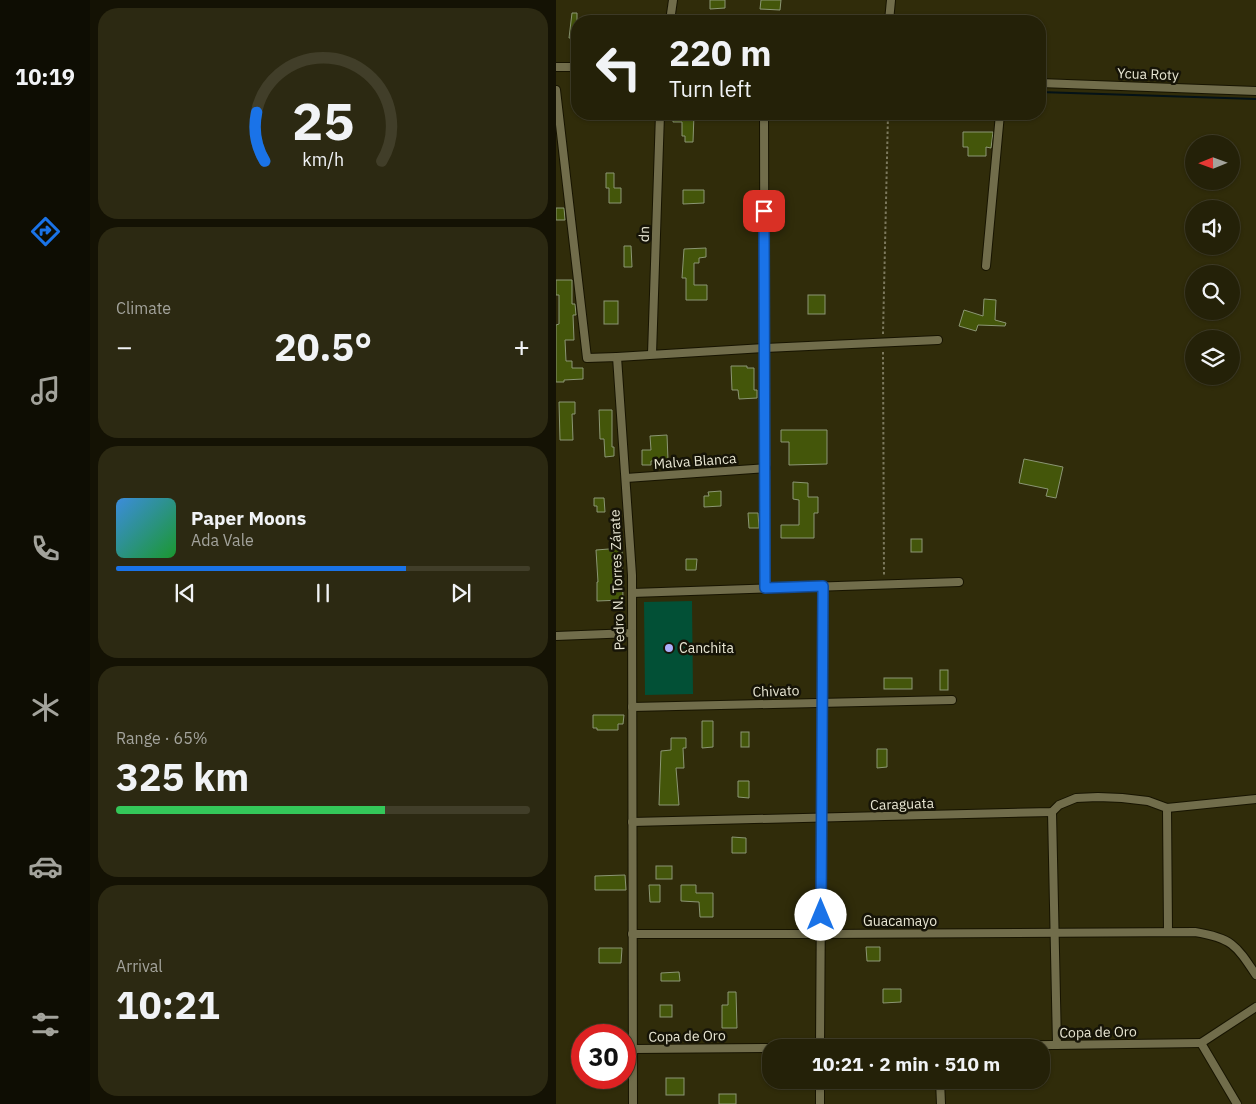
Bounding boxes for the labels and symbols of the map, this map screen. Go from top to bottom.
street label: Ycua Roty [1117,64,1179,84]
north arrow [1185,135,1240,190]
pin [743,190,785,232]
street label: dn [635,226,653,242]
street label: Malva Blanca [653,449,738,473]
street label: Pedro N. Torres Zárate [606,509,628,651]
place label: Canchita [679,639,735,657]
marker: Canchita [663,642,675,654]
street label: Chivato [752,681,800,701]
street label: Caraguata [870,794,935,814]
position arrow [794,888,846,940]
street label: Guacamayo [863,912,937,930]
street label: Copa de Oro [1059,1022,1137,1042]
speed limit sign: 30 [571,1024,636,1089]
street label: Copa de Oro [648,1026,726,1046]

